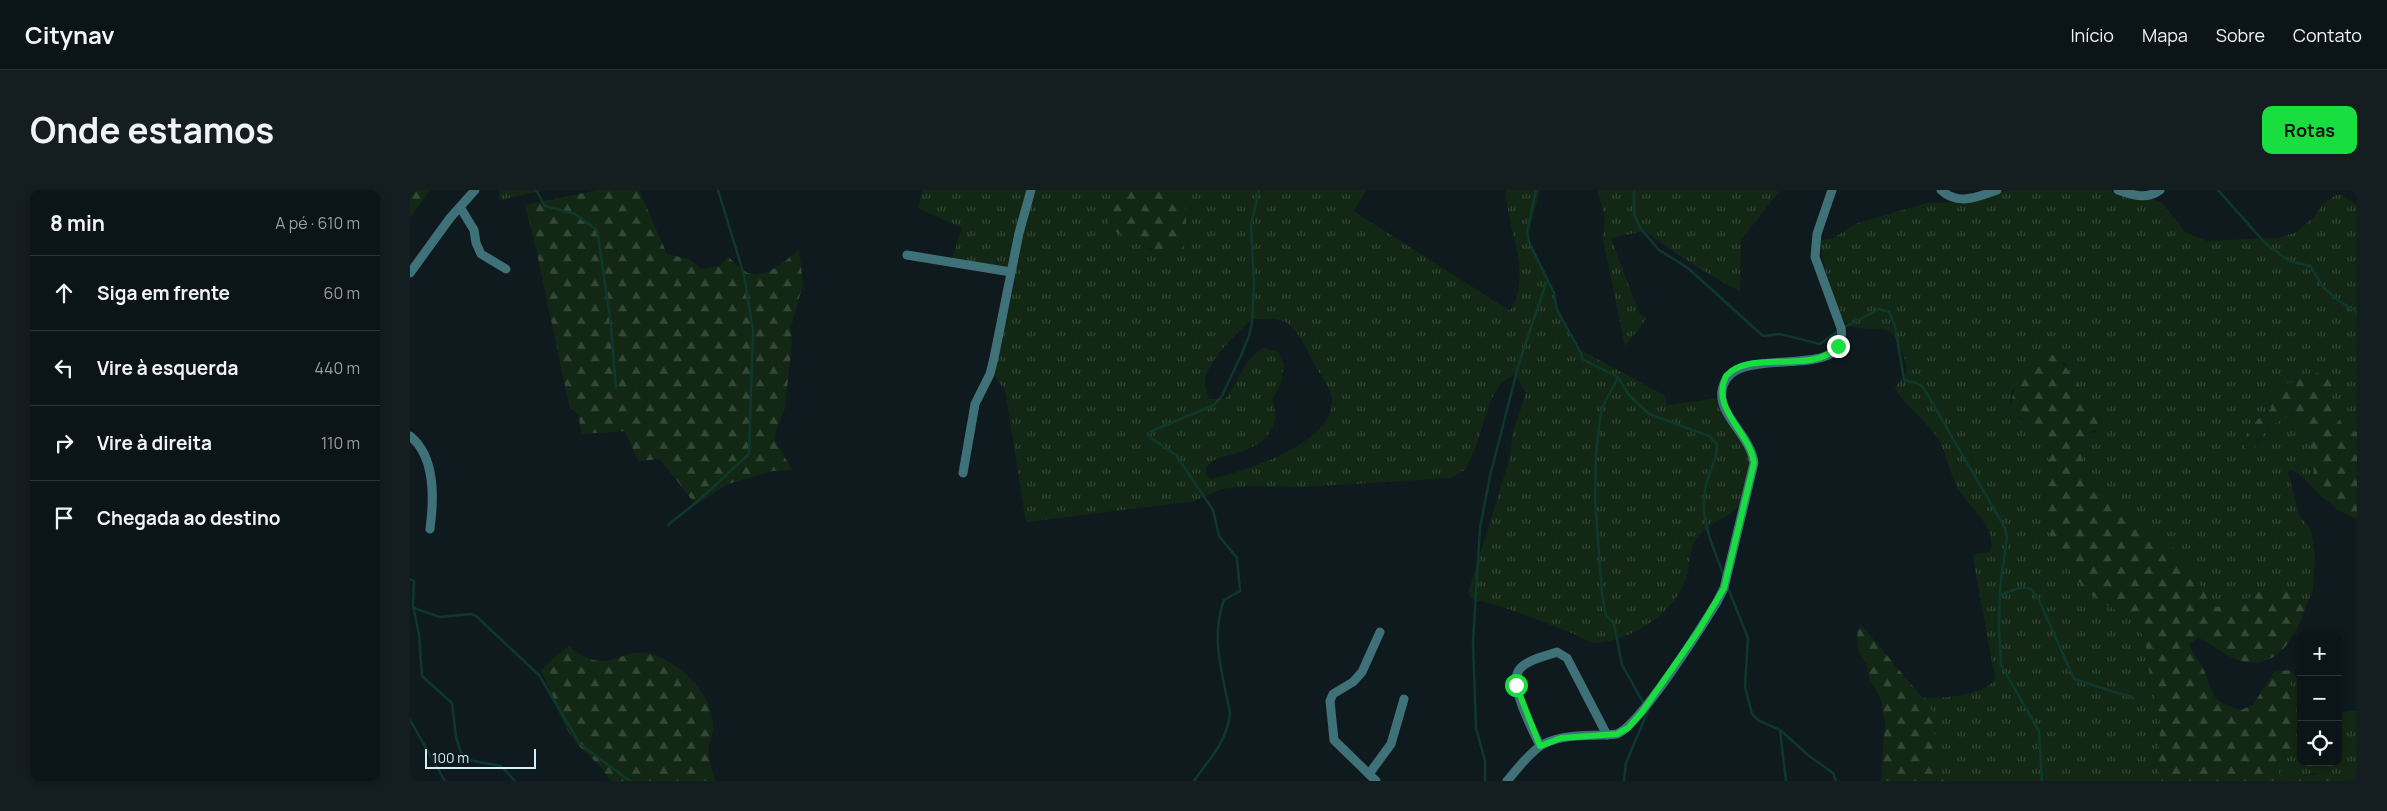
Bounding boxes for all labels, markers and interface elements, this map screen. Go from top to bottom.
text: Citynav [25,18,115,51]
text: Início [2070,23,2114,47]
text: Mapa [2142,23,2188,47]
text: Sobre [2216,23,2265,47]
text: Contato [2293,23,2362,47]
text: Onde estamos [30,106,274,154]
button: Rotas [2262,106,2357,154]
text: 8 min [50,209,105,237]
text: A pé · 610 m [275,212,360,234]
icon: ahead [50,279,78,307]
text: Siga em frente [97,280,230,306]
text: 60 m [324,282,360,304]
route end [1827,335,1850,358]
icon: left [50,354,78,382]
text: Vire à esquerda [97,355,238,381]
text: 440 m [314,357,360,379]
icon: right [50,429,78,457]
text: Vire à direita [97,430,212,456]
text: 110 m [321,432,360,454]
icon: arrive [50,504,78,532]
text: Chegada ao destino [97,505,280,531]
map controls [2297,631,2342,766]
button: + [2297,631,2342,676]
route start [1505,674,1528,697]
button: − [2297,676,2342,721]
button: locate [2297,721,2342,766]
scale bar [425,746,536,769]
text: 100 m [432,748,469,767]

